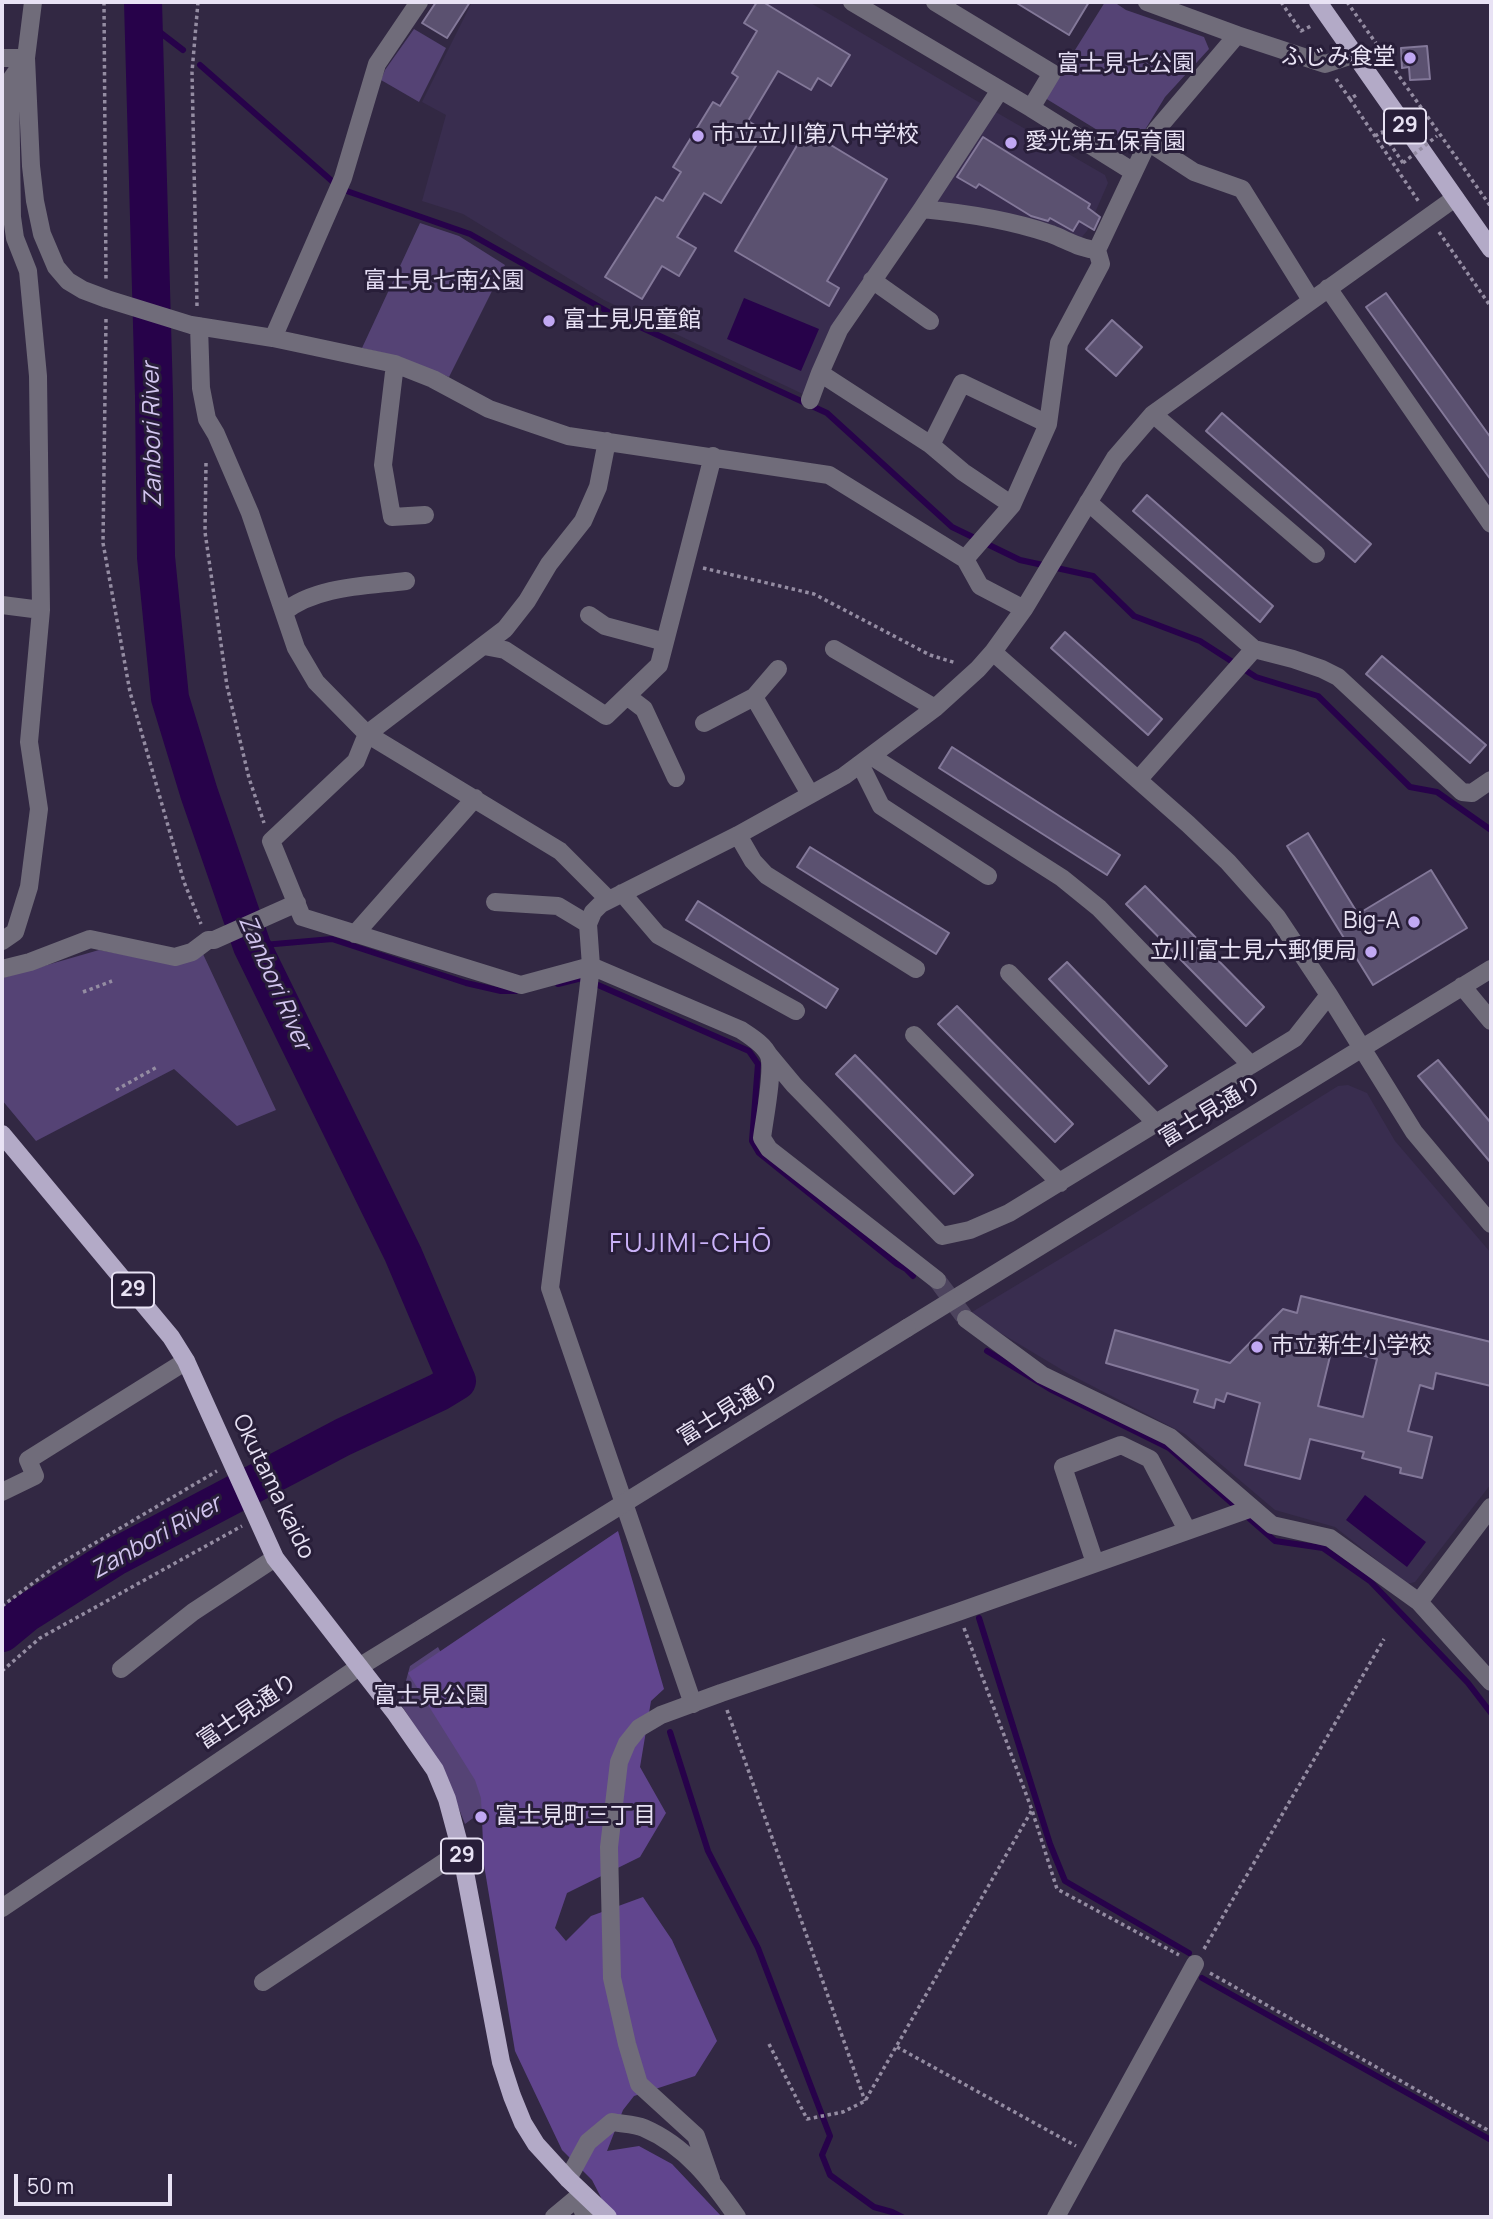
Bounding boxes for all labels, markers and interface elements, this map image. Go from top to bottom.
place label: ふじみ食堂 [1281,44,1396,72]
marker: ふじみ食堂 [1402,50,1418,66]
park label: 富士見七公園 [1057,51,1195,79]
road number: 29 [1384,108,1426,144]
place label: 市立立川第八中学校 [712,122,919,150]
marker: 市立立川第八中学校 [690,128,706,144]
place label: 愛光第五保育園 [1025,129,1186,157]
marker: 愛光第五保育園 [1003,135,1019,151]
park label: 富士見七南公園 [364,268,524,296]
place label: 富士見児童館 [563,307,701,335]
marker: 富士見児童館 [541,313,557,329]
water label: Zanbori River [137,362,169,508]
place label: Big-A [1343,908,1400,936]
water label: Zanbori River [231,911,317,1055]
marker: Big-A [1406,914,1422,930]
place label: 立川富士見六郵便局 [1150,938,1357,966]
marker: 立川富士見六郵便局 [1363,944,1379,960]
street label: 富士見通り [1155,1071,1267,1153]
district label: FUJIMI-CHŌ [610,1229,772,1261]
road number: 29 [112,1272,154,1308]
place label: 市立新生小学校 [1271,1333,1432,1361]
marker: 市立新生小学校 [1249,1339,1265,1355]
street label: 富士見通り [673,1368,785,1452]
street label: Okutama kaido [226,1410,320,1564]
water label: Zanbori River [86,1490,226,1586]
street label: 富士見通り [193,1668,303,1756]
park label: 富士見公園 [374,1683,488,1711]
place label: 富士見町三丁目 [495,1803,656,1831]
marker: 富士見町三丁目 [473,1809,489,1825]
road number: 29 [441,1839,483,1874]
scale bar [18,2160,175,2204]
text: 50 m [27,2172,74,2200]

